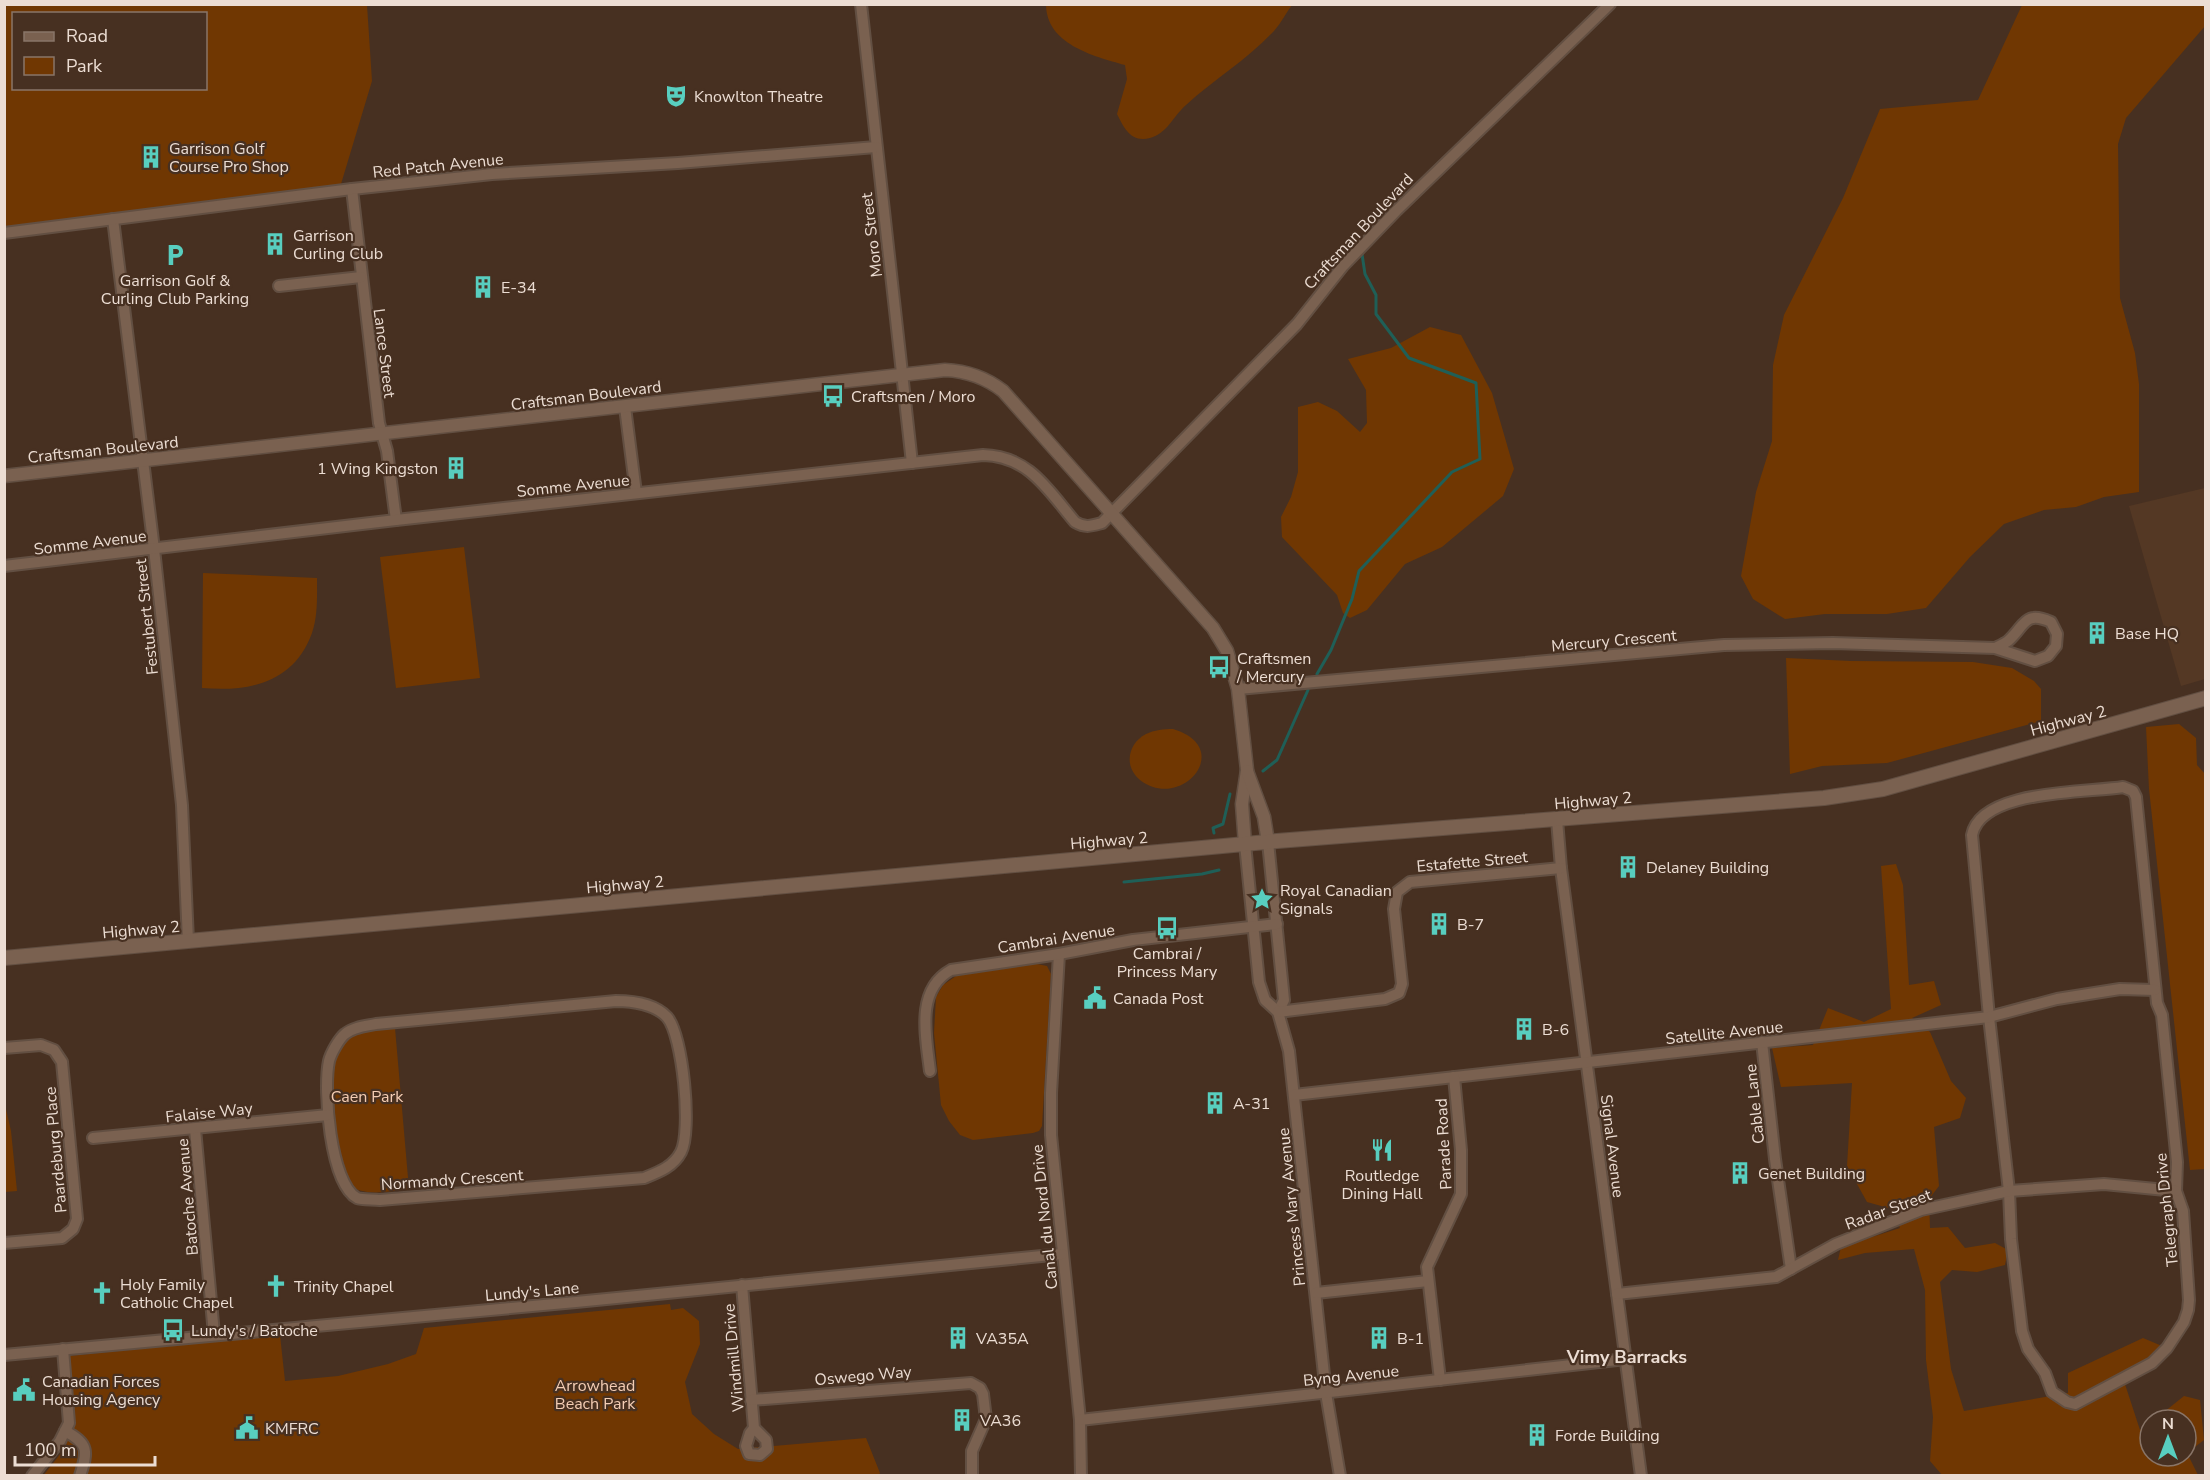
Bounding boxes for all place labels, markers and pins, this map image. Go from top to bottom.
theatre icon: Knowlton Theatre [663,83,689,109]
place label: Knowlton Theatre [694,86,823,108]
place label: Garrison Golf Course Pro Shop [169,138,289,178]
building icon: Garrison Golf Course Pro Shop [138,144,164,170]
place label: Garrison Curling Club [293,225,383,265]
building icon: Garrison Curling Club [262,231,288,257]
parking icon: Garrison Golf & Curling Club Parking [162,242,188,268]
place label: Garrison Golf & Curling Club Parking [101,270,249,310]
building icon: E-34 [470,274,496,300]
place label: E-34 [501,277,537,299]
bus stop icon: Craftsmen / Moro [820,383,846,409]
place label: Craftsmen / Moro [851,386,975,408]
building icon: 1 Wing Kingston [443,455,469,481]
place label: 1 Wing Kingston [317,458,438,480]
building icon: Base HQ [2084,620,2110,646]
place label: Base HQ [2115,623,2179,645]
place label: Craftsmen / Mercury [1236,648,1311,688]
bus stop icon: Craftsmen / Mercury [1206,654,1232,680]
building icon: Delaney Building [1615,854,1641,880]
place label: Delaney Building [1646,857,1769,879]
place label: Royal Canadian Signals [1280,880,1392,920]
place icon: Royal Canadian Signals [1249,886,1275,912]
building icon: B-7 [1426,911,1452,937]
place label: B-7 [1457,914,1484,936]
bus stop icon: Cambrai / Princess Mary [1154,915,1180,941]
place label: Cambrai / Princess Mary [1117,943,1218,983]
public building icon: Canada Post [1082,985,1108,1011]
place label: Canada Post [1113,988,1204,1010]
building icon: B-6 [1511,1016,1537,1042]
place label: B-6 [1542,1019,1569,1041]
building icon: A-31 [1202,1090,1228,1116]
place label: A-31 [1233,1093,1270,1115]
restaurant icon: Routledge Dining Hall [1369,1137,1395,1163]
building icon: Genet Building [1727,1160,1753,1186]
place label: Genet Building [1758,1163,1865,1185]
place label: Routledge Dining Hall [1341,1165,1423,1205]
church icon: Trinity Chapel [263,1273,289,1299]
place label: Holy Family Catholic Chapel [120,1274,234,1314]
place label: Trinity Chapel [294,1276,394,1298]
church icon: Holy Family Catholic Chapel [89,1280,115,1306]
bus stop icon: Lundy's / Batoche [160,1317,186,1343]
place label: Lundy's / Batoche [191,1320,318,1342]
building icon: VA35A [945,1325,971,1351]
building icon: B-1 [1366,1325,1392,1351]
place label: VA35A [975,1328,1029,1350]
place label: B-1 [1397,1328,1424,1350]
place label: Canadian Forces Housing Agency [42,1371,161,1411]
public building icon: Canadian Forces Housing Agency [11,1377,37,1403]
building icon: VA36 [949,1407,975,1433]
place label: VA36 [979,1410,1021,1432]
public building icon: KMFRC [234,1415,260,1441]
place label: KMFRC [265,1418,319,1440]
building icon: Forde Building [1524,1422,1550,1448]
place label: Forde Building [1555,1425,1660,1447]

